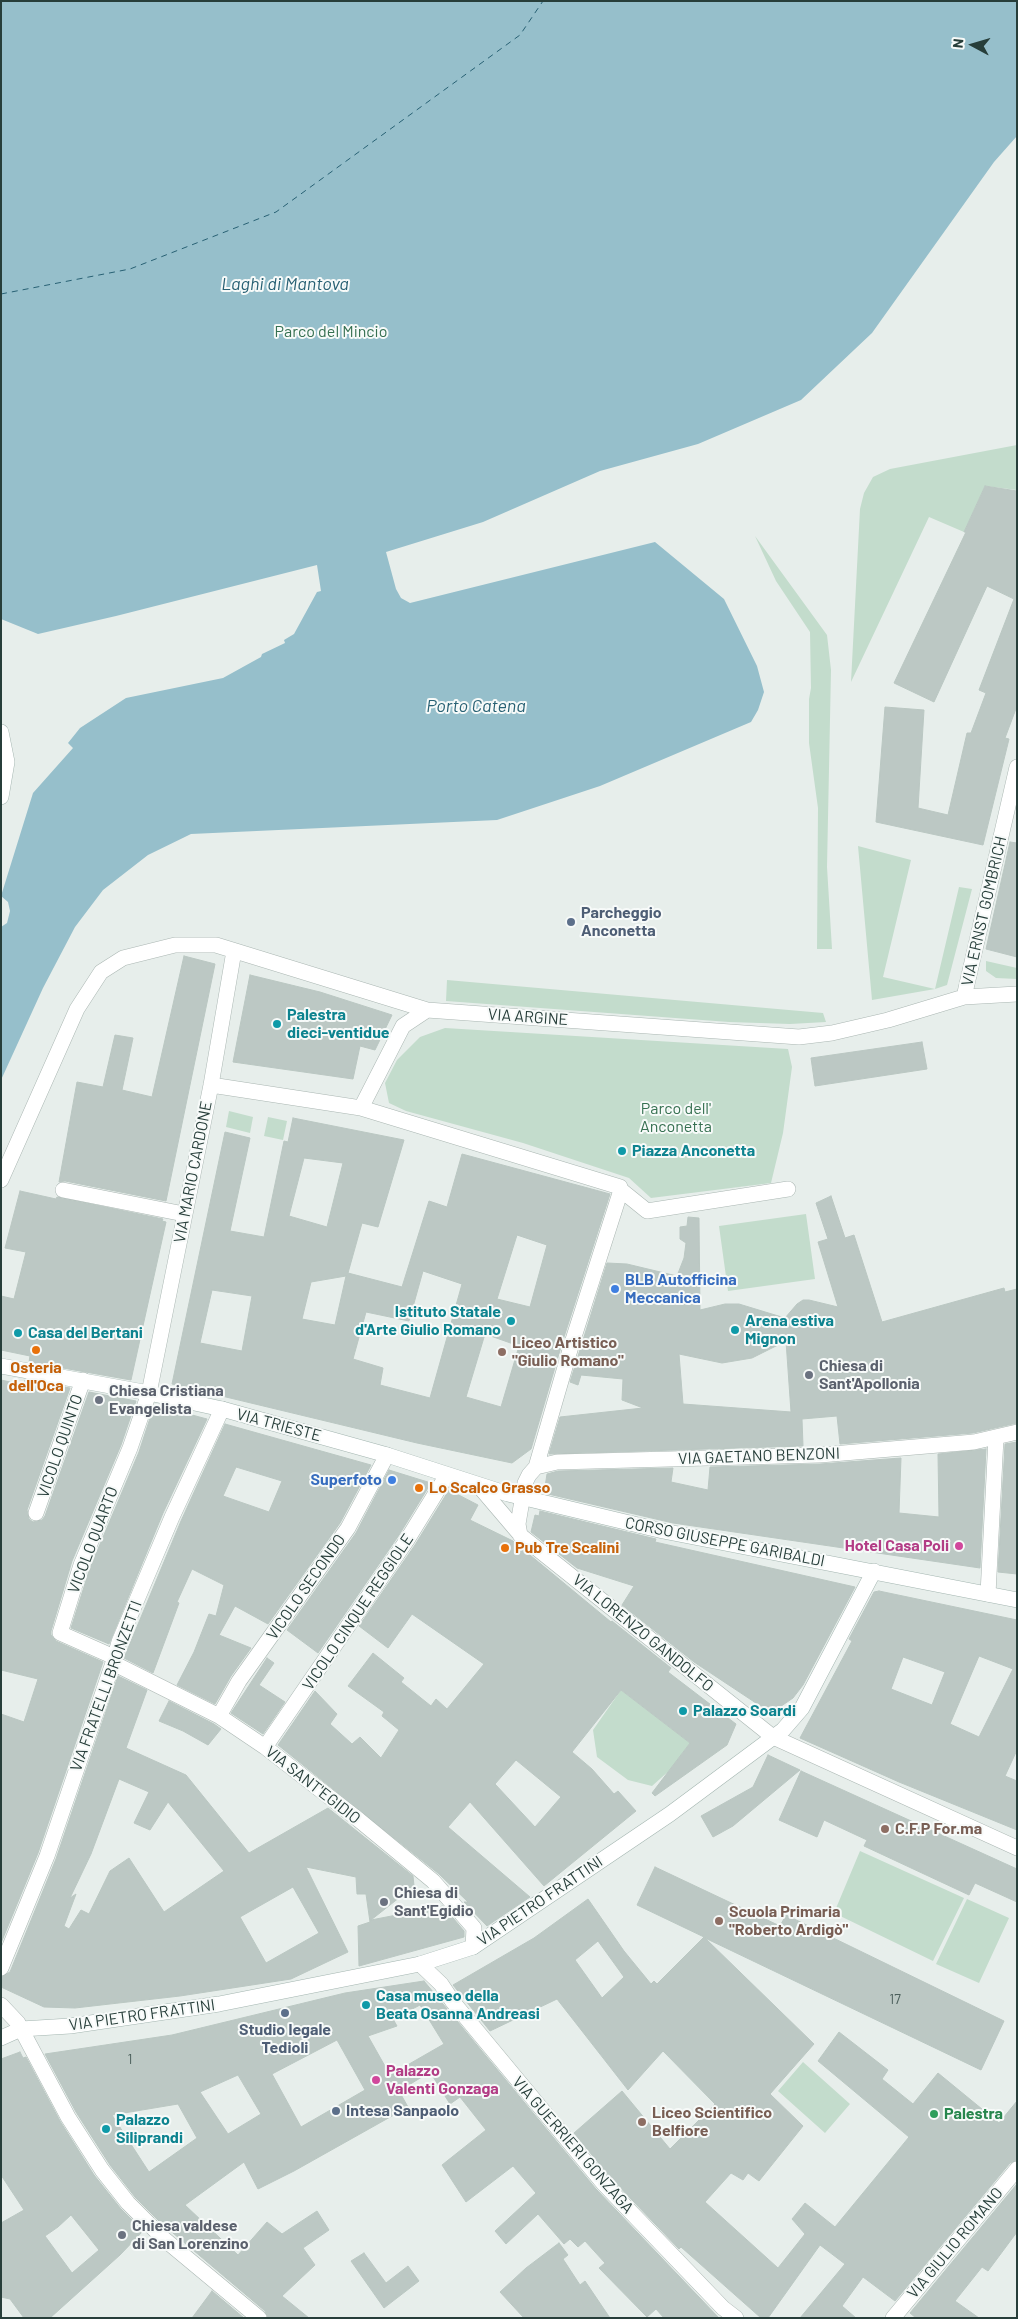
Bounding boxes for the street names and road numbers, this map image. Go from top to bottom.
street label: VIA ERNST GOMBRICH [957,834,1011,988]
street label: VIA ARGINE [487,1005,569,1029]
street label: VIA MARIO CARDONE [170,1099,216,1245]
street label: VICOLO QUINTO [33,1392,87,1500]
street label: VIA TRIESTE [235,1404,323,1446]
street label: VIA GAETANO BENZONI [678,1444,840,1468]
street label: VICOLO QUARTO [64,1484,122,1596]
street label: CORSO GIUSEPPE GARIBALDI [624,1513,826,1571]
street label: VICOLO SECONDO [262,1530,350,1644]
street label: VICOLO CINQUE REGGIOLE [298,1530,418,1694]
street label: VIA LORENZO GANDOLFO [569,1570,717,1696]
street label: VIA FRATELLI BRONZETTI [66,1598,146,1774]
street label: VIA SANT'EGIDIO [262,1742,364,1828]
street label: VIA PIETRO FRATTINI [474,1852,606,1950]
street label: VIA PIETRO FRATTINI [68,1995,216,2035]
street label: VIA GUERRIERI GONZAGA [508,2073,638,2217]
street label: VIA GIULIO ROMANO [903,2184,1007,2302]

